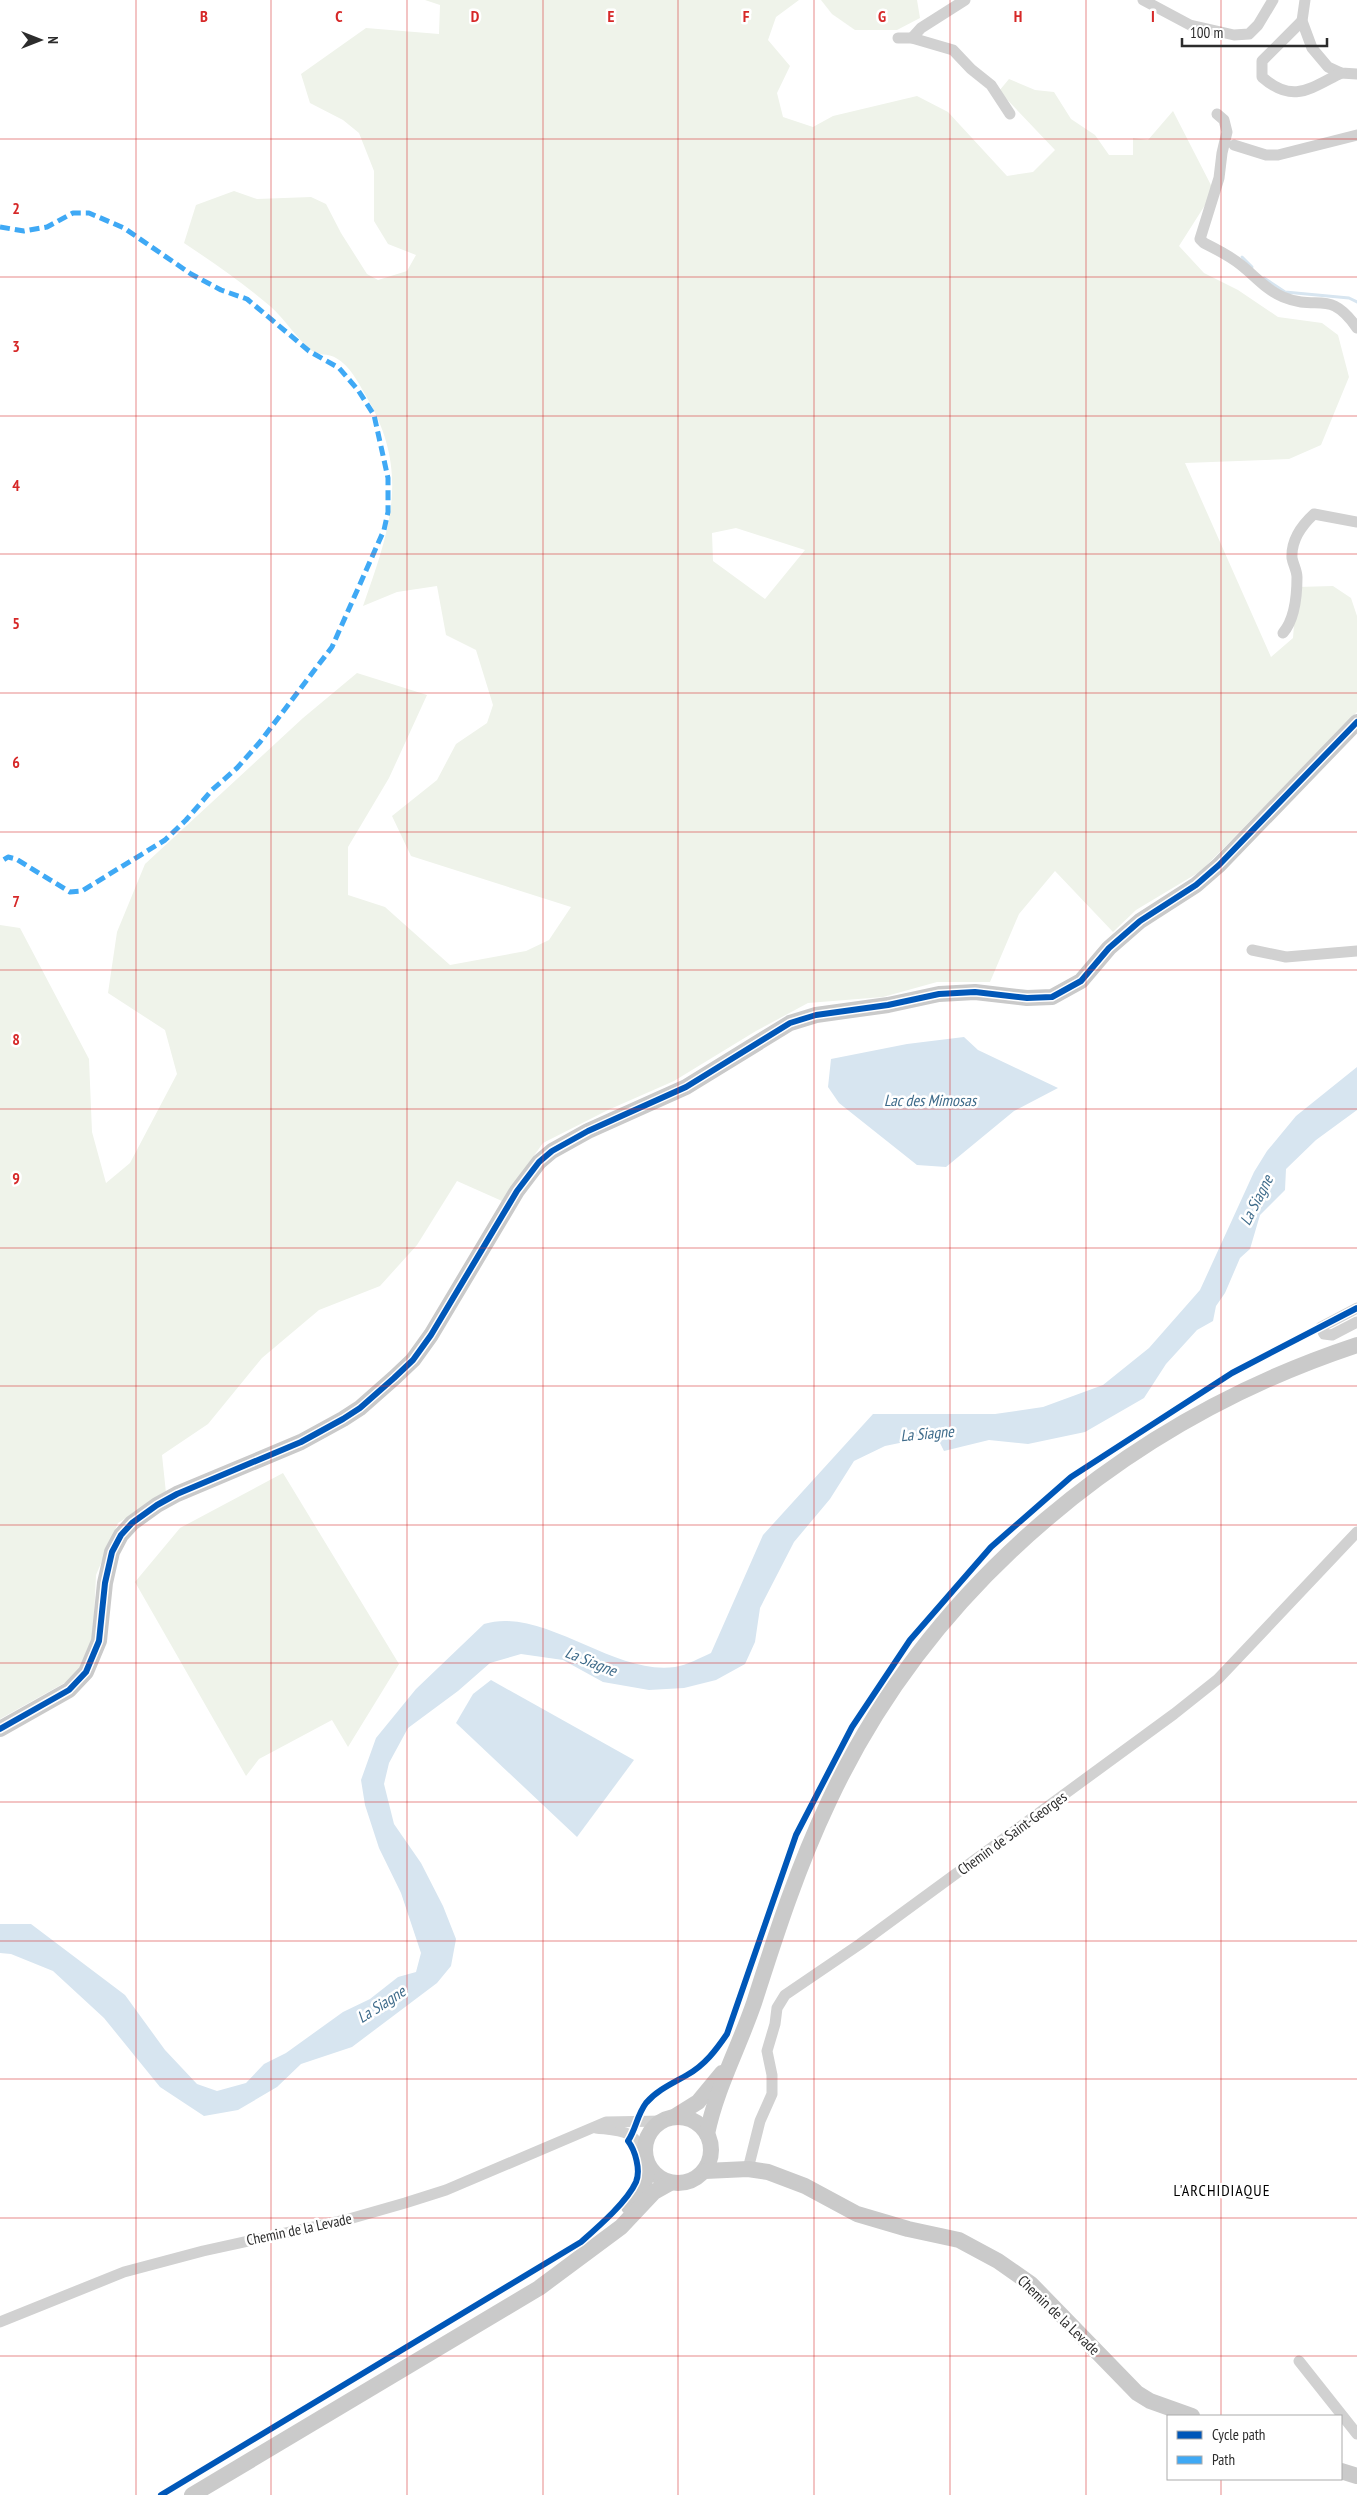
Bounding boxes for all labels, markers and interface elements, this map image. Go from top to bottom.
text: B [200,6,208,26]
text: C [335,6,343,26]
text: D [471,6,480,26]
text: E [608,6,615,26]
text: F [743,6,750,26]
text: G [878,6,886,26]
text: H [1014,6,1022,26]
text: I [1151,6,1155,26]
north arrow [15,15,65,65]
scale bar [1182,15,1327,47]
text: 100 m [1190,23,1223,42]
text: N [44,36,62,44]
text: 2 [12,198,20,218]
text: 3 [12,336,20,356]
text: 4 [12,475,20,495]
text: 5 [12,613,20,633]
text: 6 [12,752,20,772]
text: 7 [12,891,20,911]
text: 8 [12,1029,20,1049]
water label: Lac des Mimosas [884,1090,978,1110]
text: 9 [12,1168,20,1188]
water label: La Siagne [1235,1170,1278,1228]
water label: La Siagne [899,1421,956,1445]
water label: La Siagne [562,1642,621,1681]
street label: Chemin de Saint-Georges [954,1787,1070,1879]
water label: La Siagne [353,1980,410,2027]
district label: L'ARCHIDIAQUE [1173,2180,1271,2200]
street label: Chemin de la Levade [245,2209,353,2249]
street label: Chemin de la Levade [1014,2271,1104,2359]
legend [1167,2415,1342,2480]
text: Cycle path [1212,2425,1265,2444]
text: Path [1212,2450,1235,2469]

